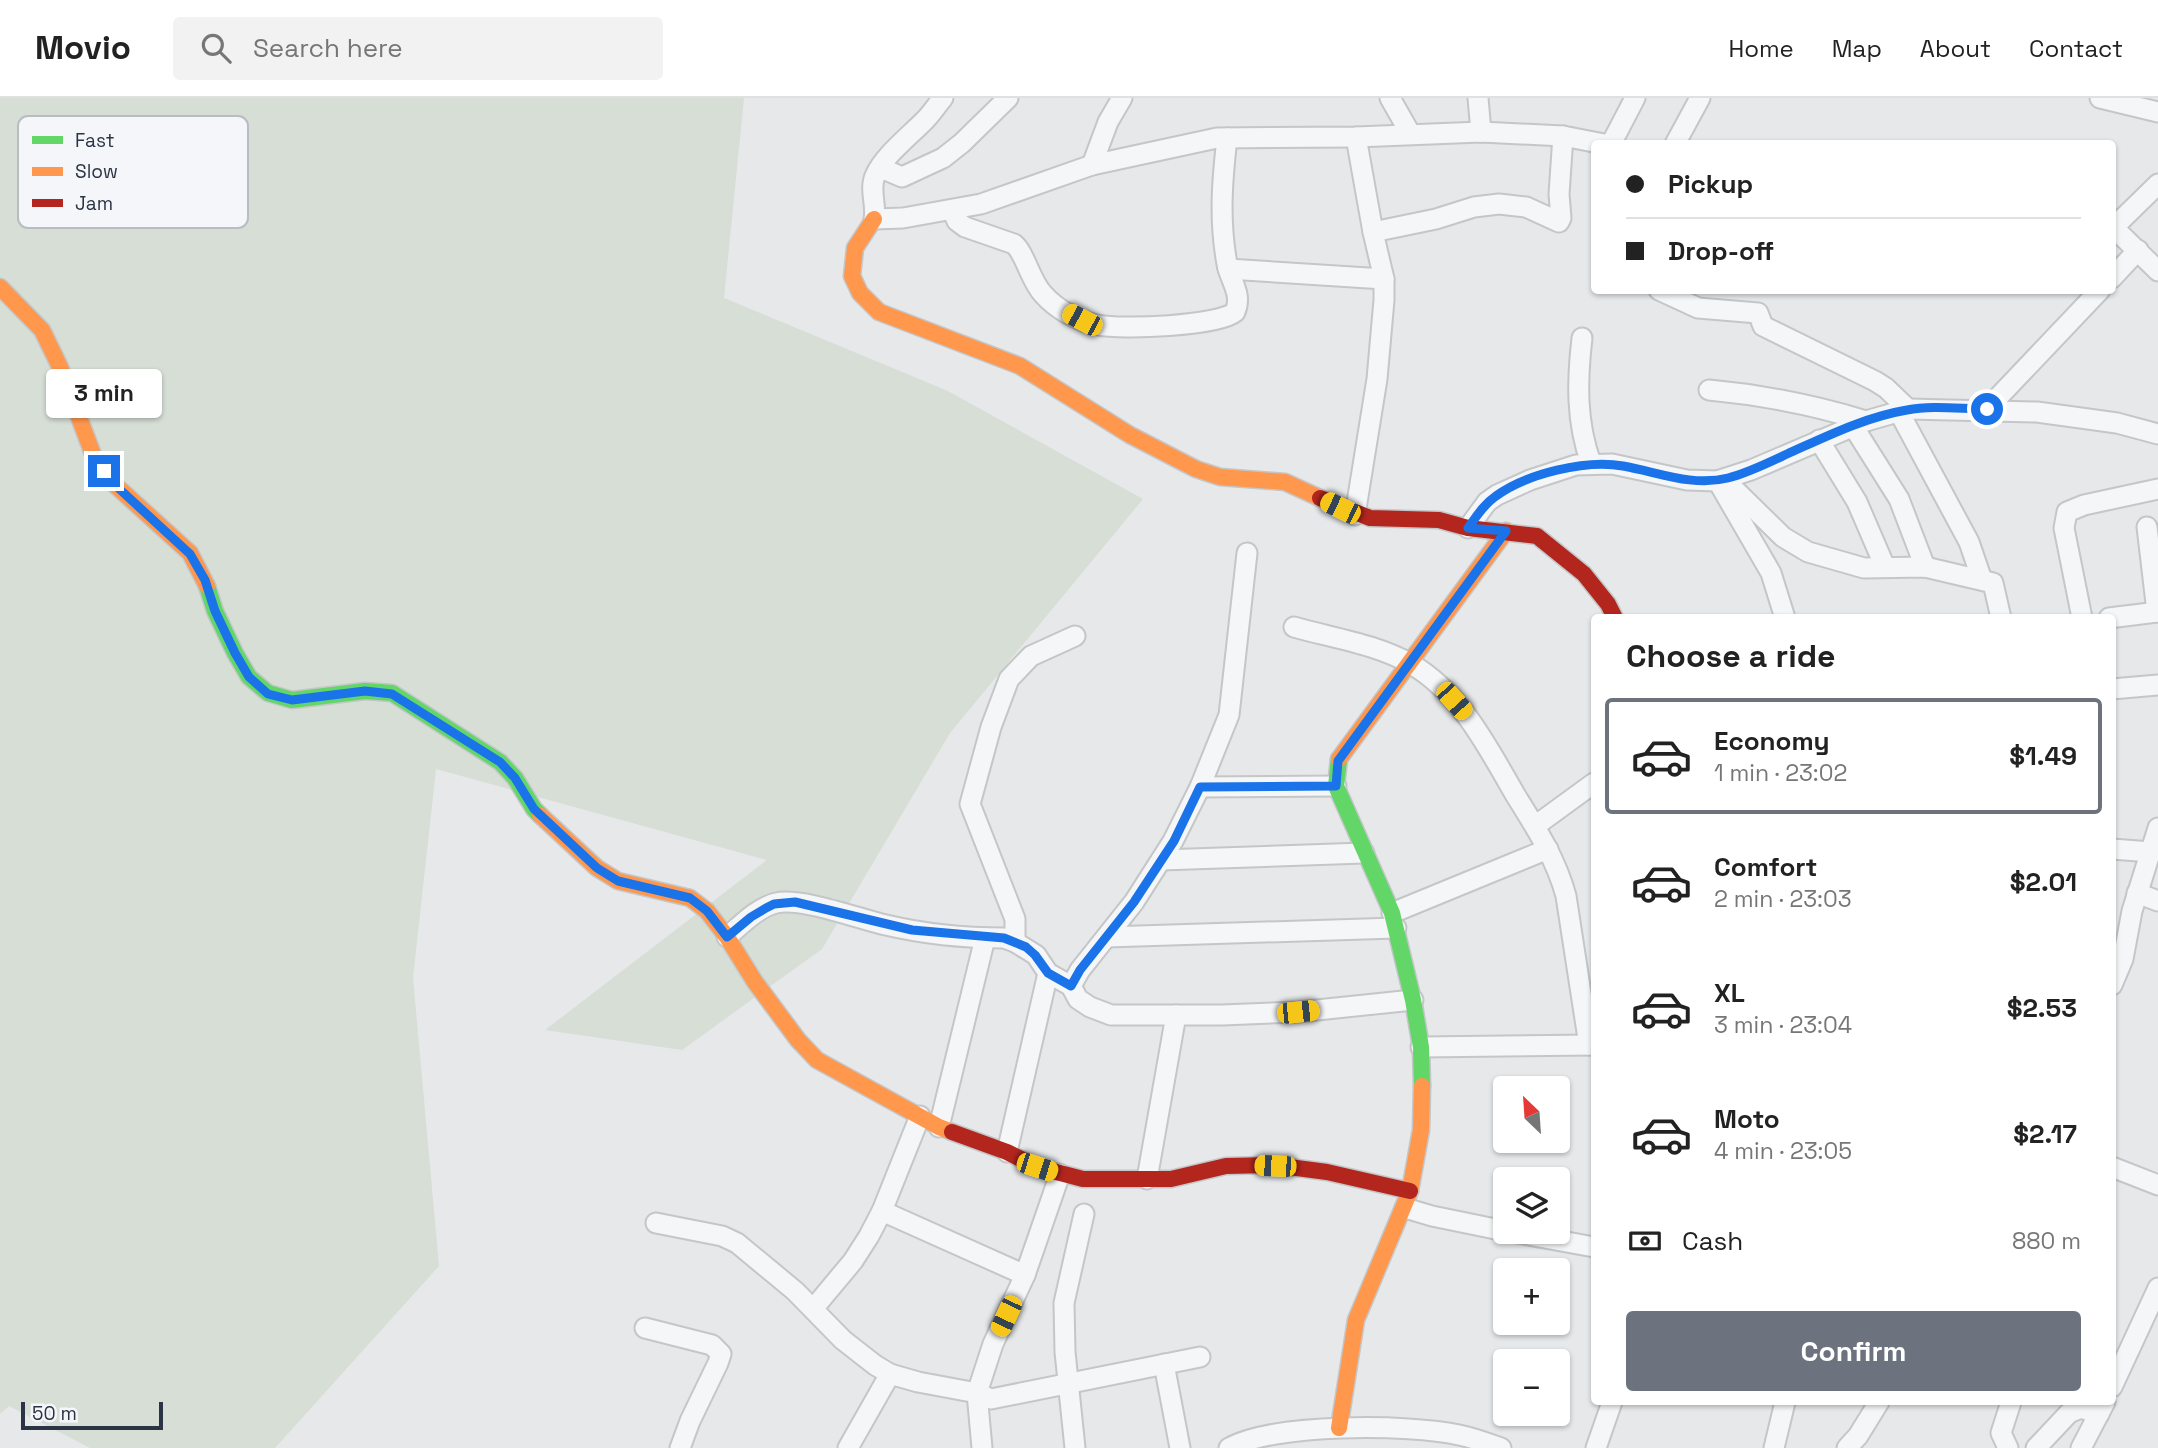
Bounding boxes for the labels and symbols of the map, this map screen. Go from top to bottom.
legend [18,116,248,228]
text: Fast [75,128,115,153]
text: Slow [75,159,118,184]
text: Jam [75,191,113,216]
car [1059,301,1106,339]
callout: 3 min [46,370,162,418]
route start [1971,393,2003,425]
route end [88,455,120,487]
car [1317,489,1364,527]
car [1433,678,1476,724]
car [1277,999,1320,1025]
north arrow [1493,1076,1570,1153]
car [1014,1151,1061,1183]
car [1254,1155,1297,1177]
car [988,1293,1025,1339]
scale bar [21,1399,163,1431]

